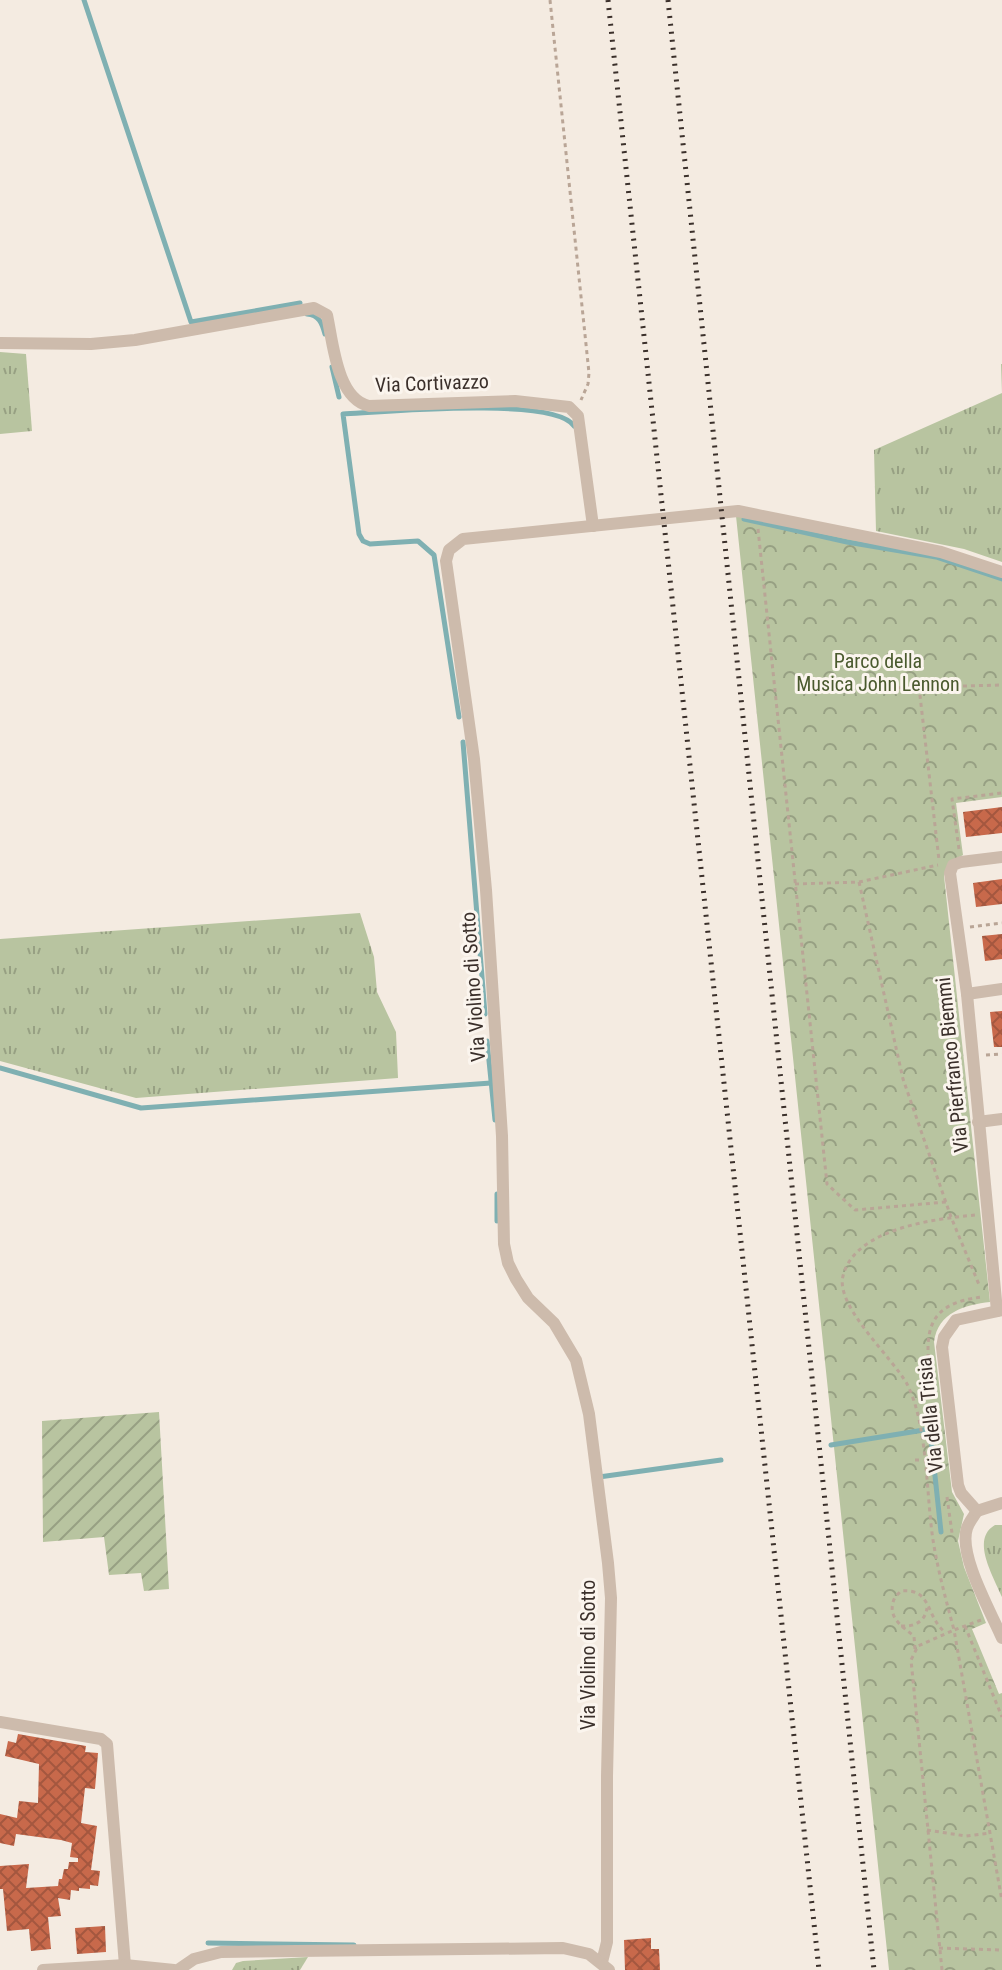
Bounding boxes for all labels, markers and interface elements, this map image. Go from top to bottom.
street label: Via Cortivazzo [375,369,489,397]
park label: Parco della Musica John Lennon [796,649,960,696]
street label: Via Violino di Sotto [456,911,490,1063]
street label: Via Pierfranco Biemmi [931,976,973,1154]
street label: Via della Trisia [912,1356,948,1474]
street label: Via Violino di Sotto [576,1580,600,1730]

